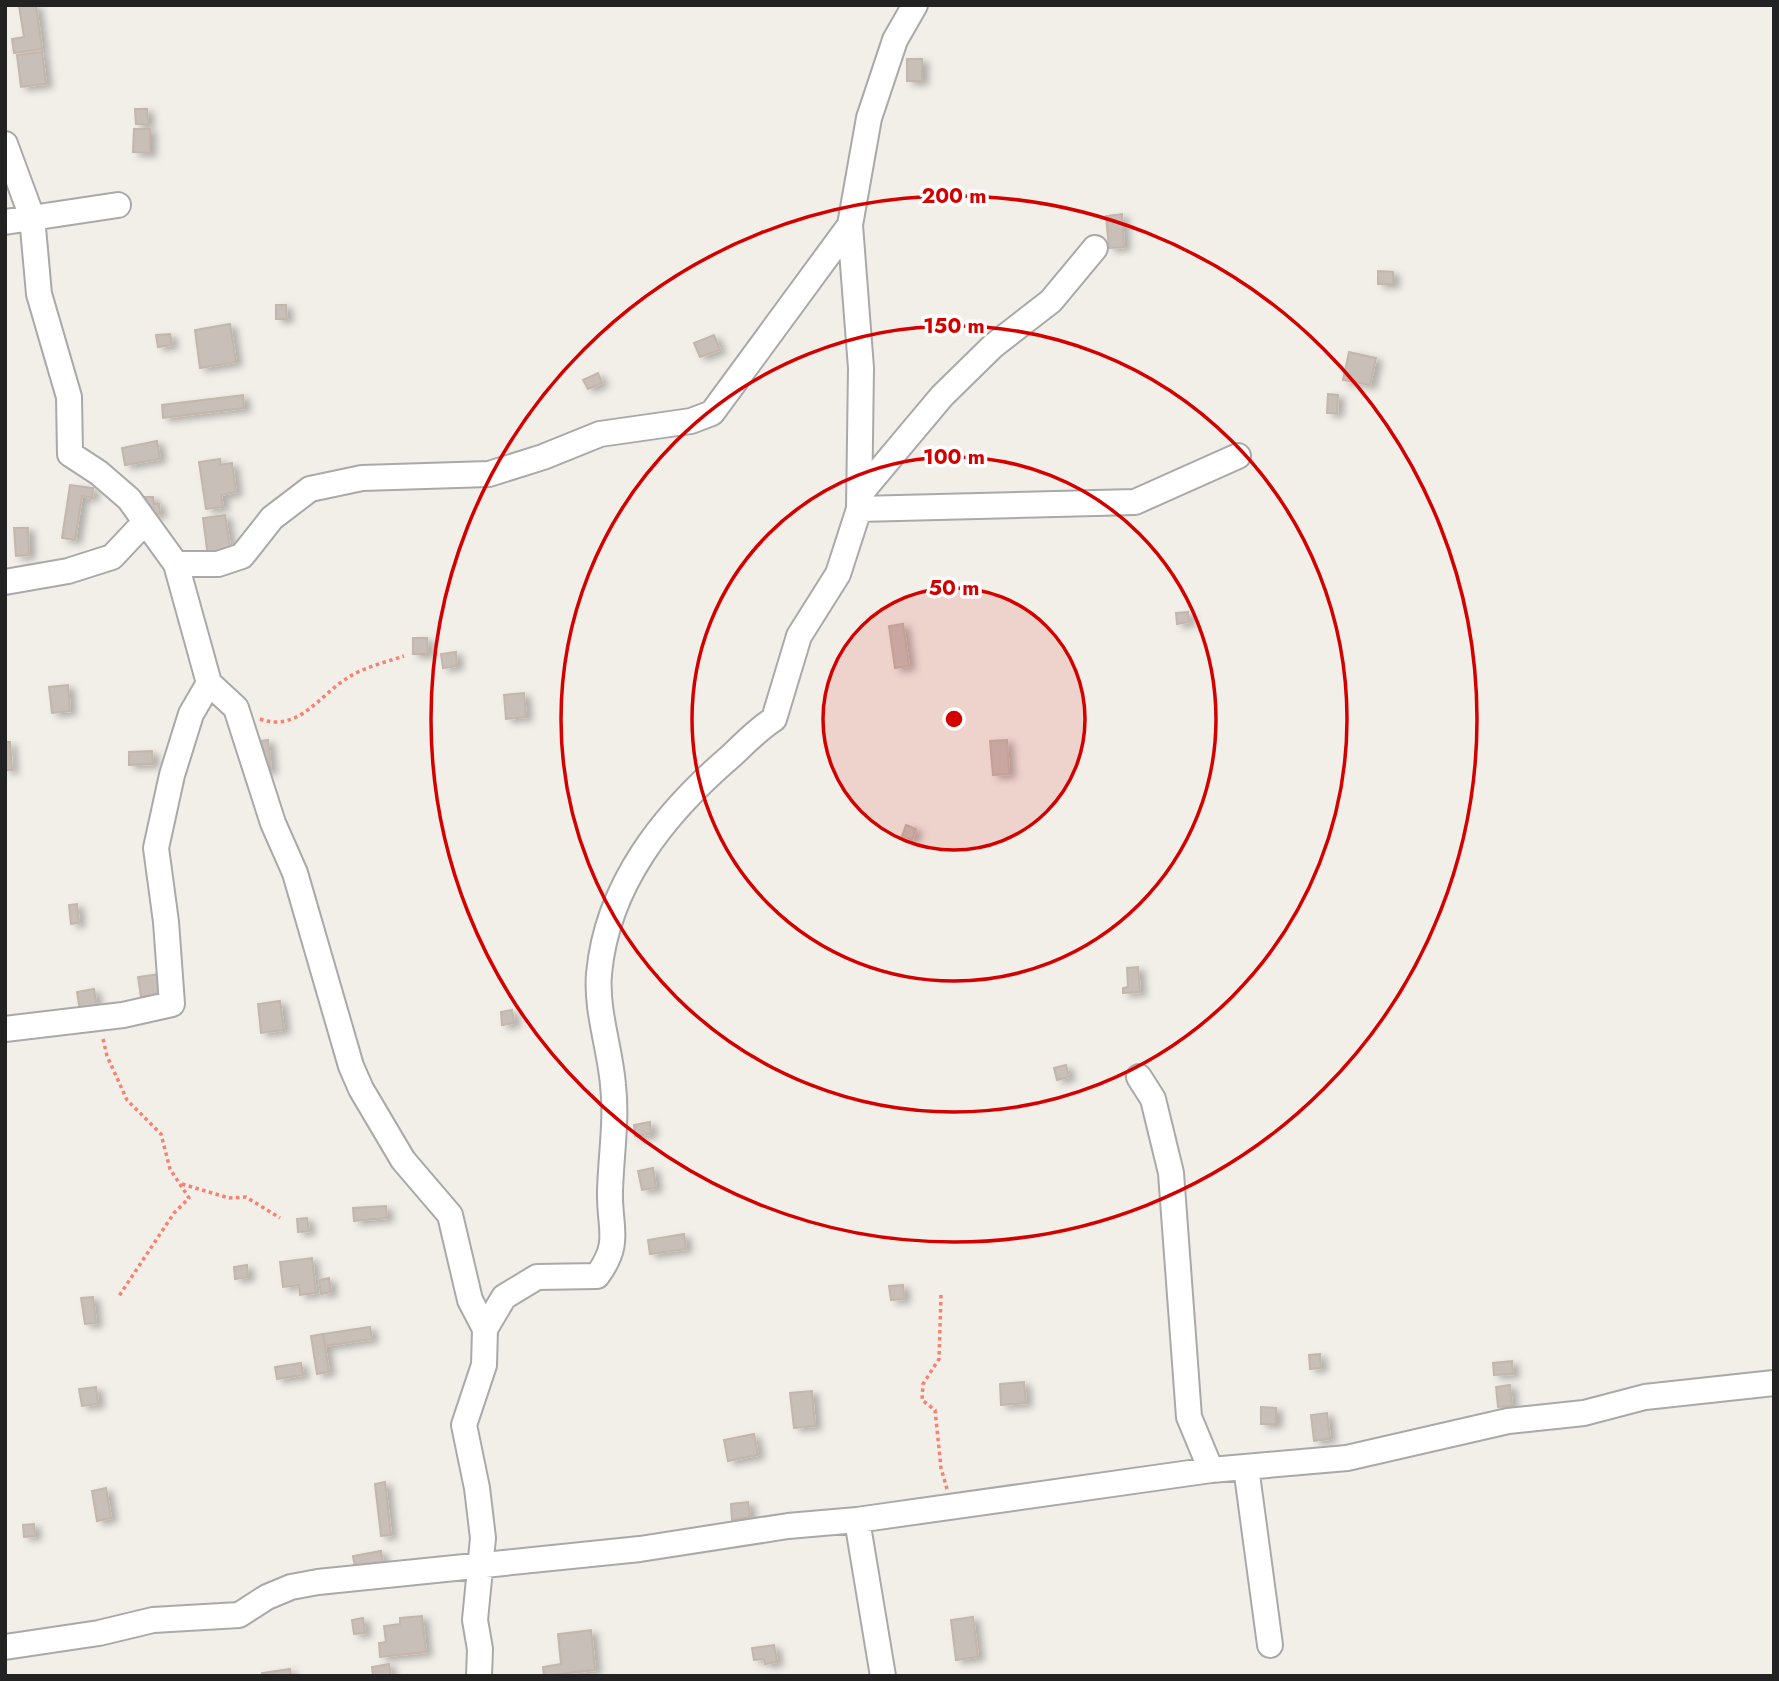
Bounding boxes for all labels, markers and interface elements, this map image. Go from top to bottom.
text: 200 m [921,181,987,211]
text: 150 m [923,311,985,341]
text: 100 m [923,442,985,472]
text: 50 m [929,573,979,603]
centre of rings [942,707,966,731]

